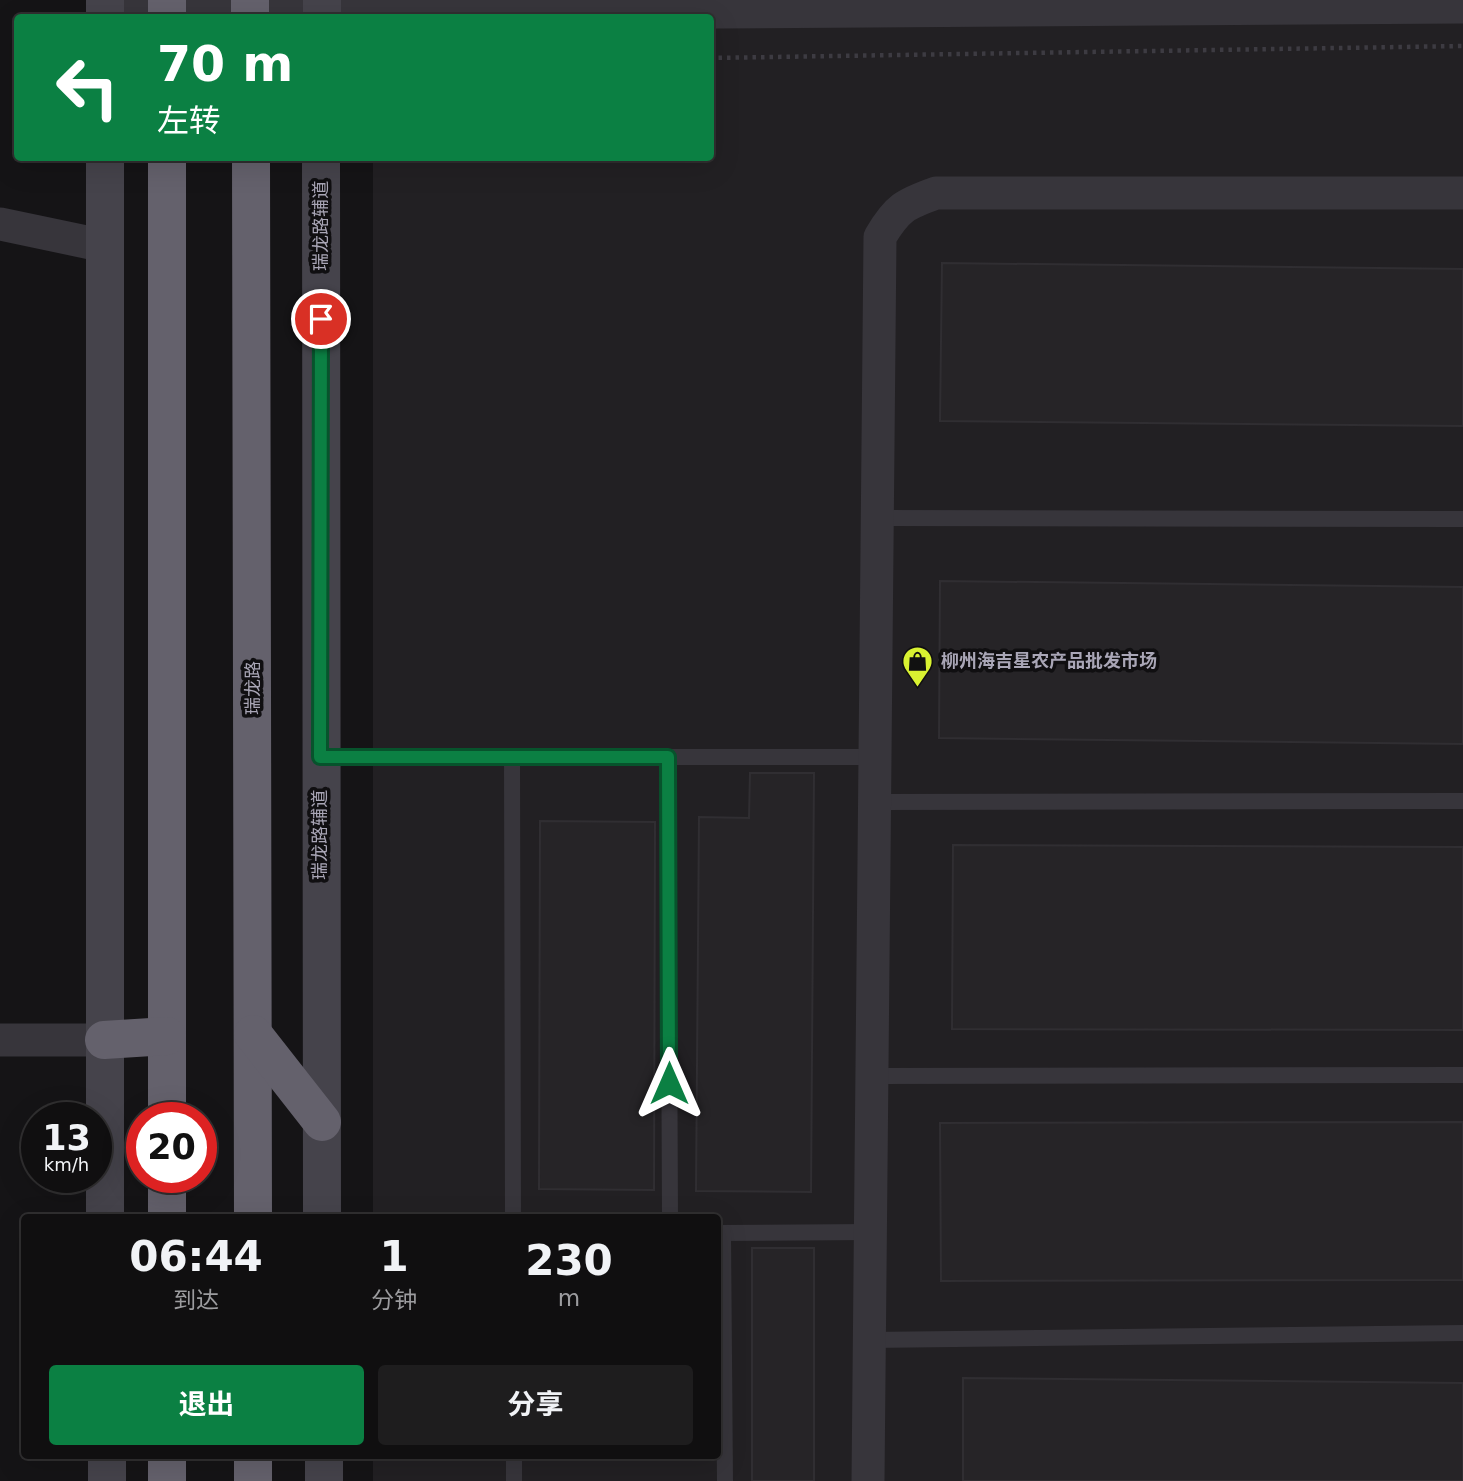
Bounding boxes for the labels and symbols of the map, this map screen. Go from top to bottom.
street label: 瑞龙路辅道 [310,181,331,271]
pin [291,289,351,349]
shop icon: 柳州海吉星农产品批发市场 [901,644,935,688]
place label: 柳州海吉星农产品批发市场 [941,650,1157,671]
street label: 瑞龙路 [242,661,263,715]
street label: 瑞龙路辅道 [309,790,330,880]
position arrow [632,1046,706,1120]
speed limit sign: 20 [126,1102,217,1193]

